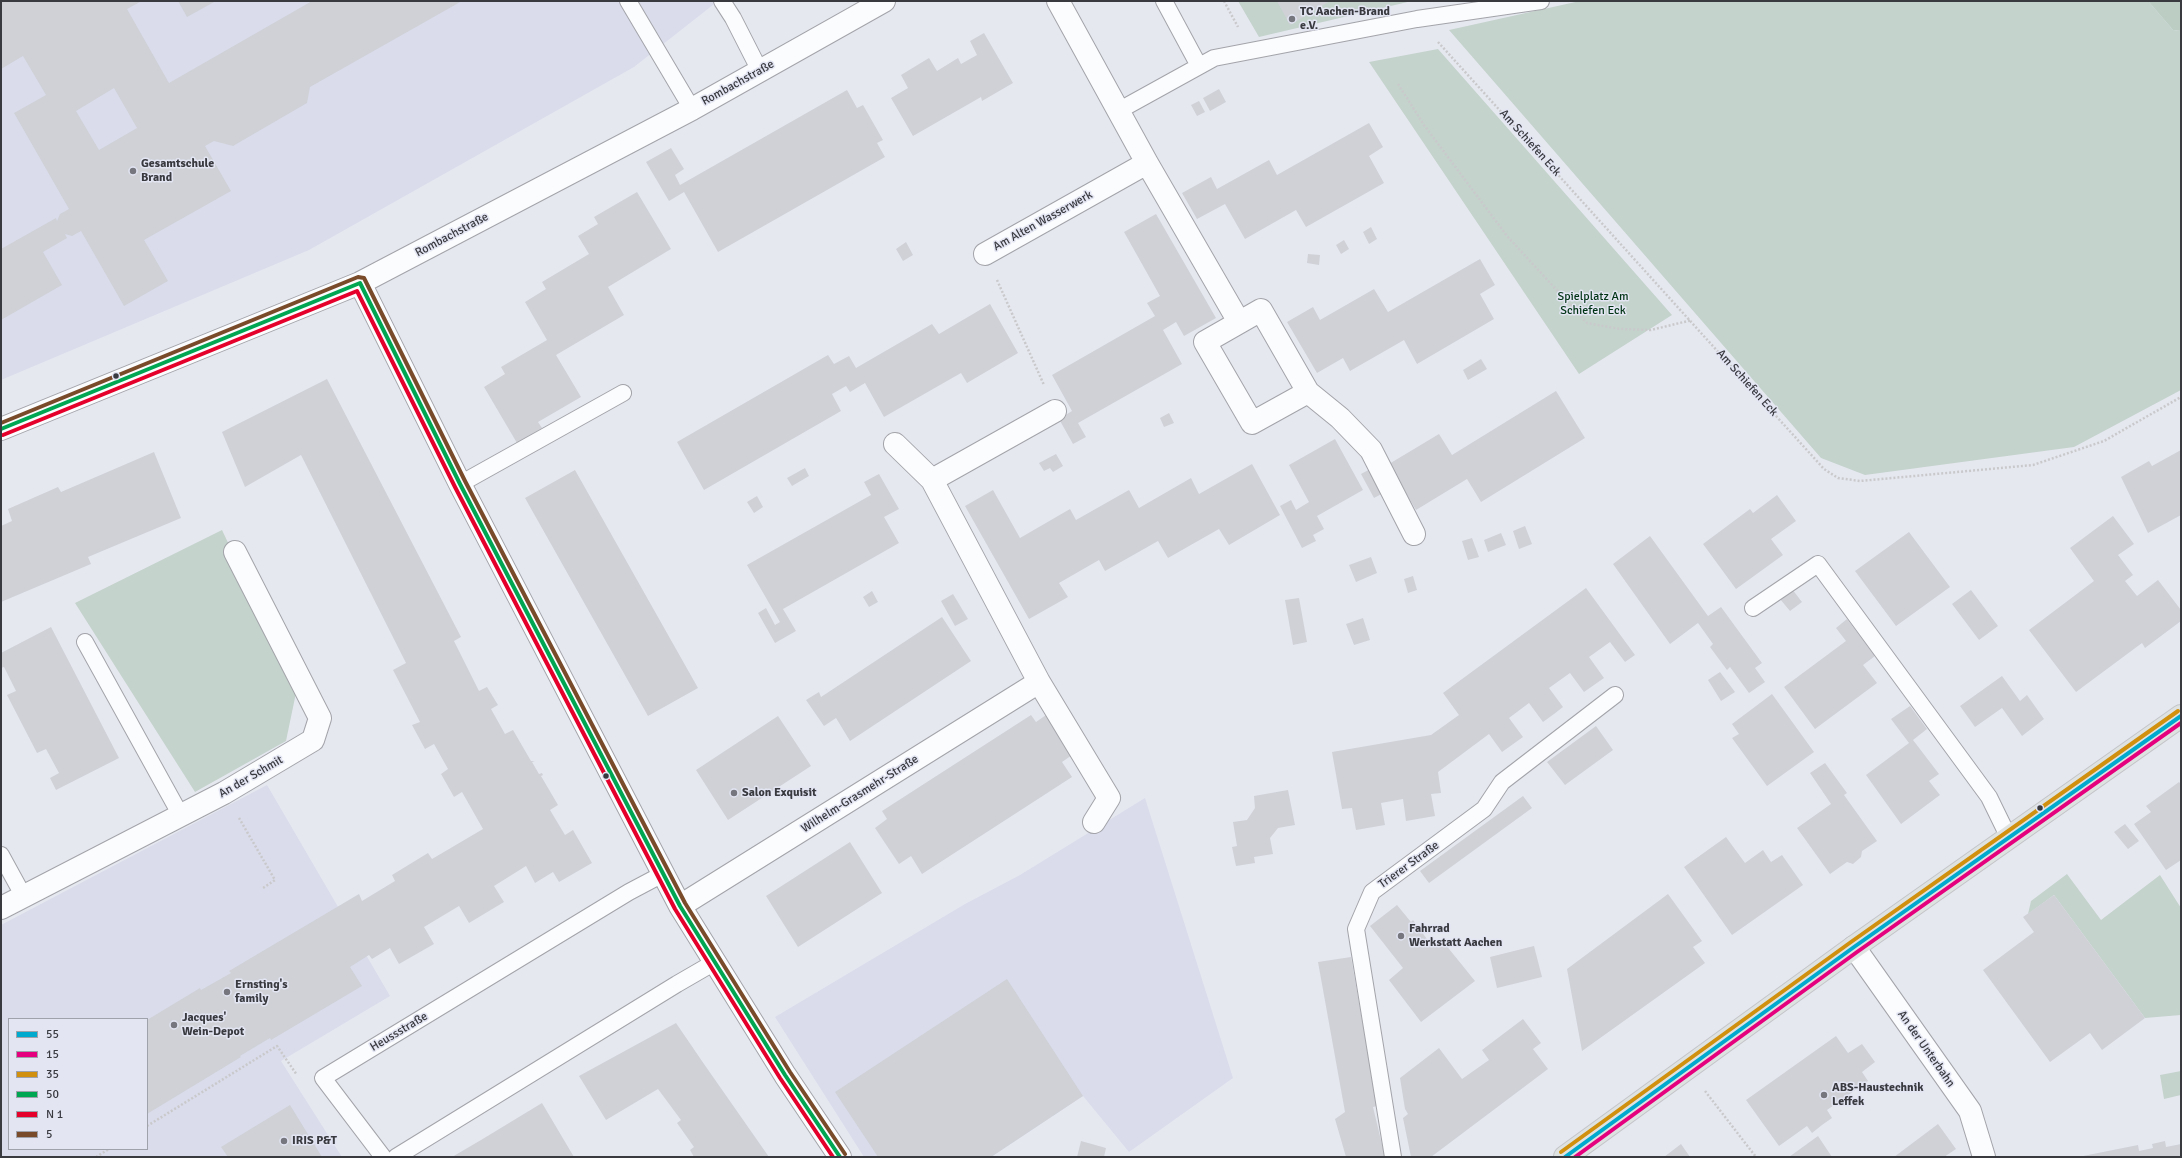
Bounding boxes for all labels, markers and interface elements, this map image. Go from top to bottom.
place label: TC Aachen-Brand e.V. [1300,5,1390,33]
marker: TC Aachen-Brand e.V. [1287,14,1297,24]
street label: Rombachstraße [699,57,777,109]
street label: Am Schiefen Eck [1496,107,1564,179]
place label: Gesamtschule Brand [141,157,214,185]
marker: Gesamtschule Brand [128,166,138,176]
street label: Am Alten Wasserwerk [991,188,1095,254]
street label: Rombachstraße [413,210,491,260]
park label: Spielplatz Am Schiefen Eck [1558,290,1628,318]
street label: Am Schiefen Eck [1713,347,1781,419]
unlabelled marker [111,371,121,381]
street label: Wilhelm-Grasmehr-Straße [799,752,921,836]
street label: An der Schmit [216,753,286,801]
unlabelled marker [601,771,611,781]
place label: Salon Exquisit [742,786,816,800]
marker: Salon Exquisit [729,788,739,798]
unlabelled marker [2035,803,2045,813]
street label: Trierer Straße [1376,838,1442,892]
place label: Fahrrad Werkstatt Aachen [1409,922,1502,950]
marker: Fahrrad Werkstatt Aachen [1396,931,1406,941]
place label: Ernsting's family [235,978,288,1006]
marker: Ernsting's family [222,987,232,997]
street label: An der Unterbahn [1894,1008,1958,1090]
street label: Heussstraße [368,1009,430,1055]
place label: Jacques' Wein-Depot [182,1011,244,1039]
legend [8,1018,148,1150]
marker: Jacques' Wein-Depot [169,1020,179,1030]
text: 55 [46,1027,59,1042]
text: 15 [46,1047,59,1062]
text: 35 [46,1067,59,1082]
place label: ABS-Haustechnik Leffek [1832,1081,1924,1109]
text: 50 [46,1087,59,1102]
marker: ABS-Haustechnik Leffek [1819,1090,1829,1100]
text: N 1 [46,1107,63,1122]
text: 5 [46,1127,52,1142]
place label: IRIS P&T [292,1134,337,1148]
marker: IRIS P&T [279,1136,289,1146]

